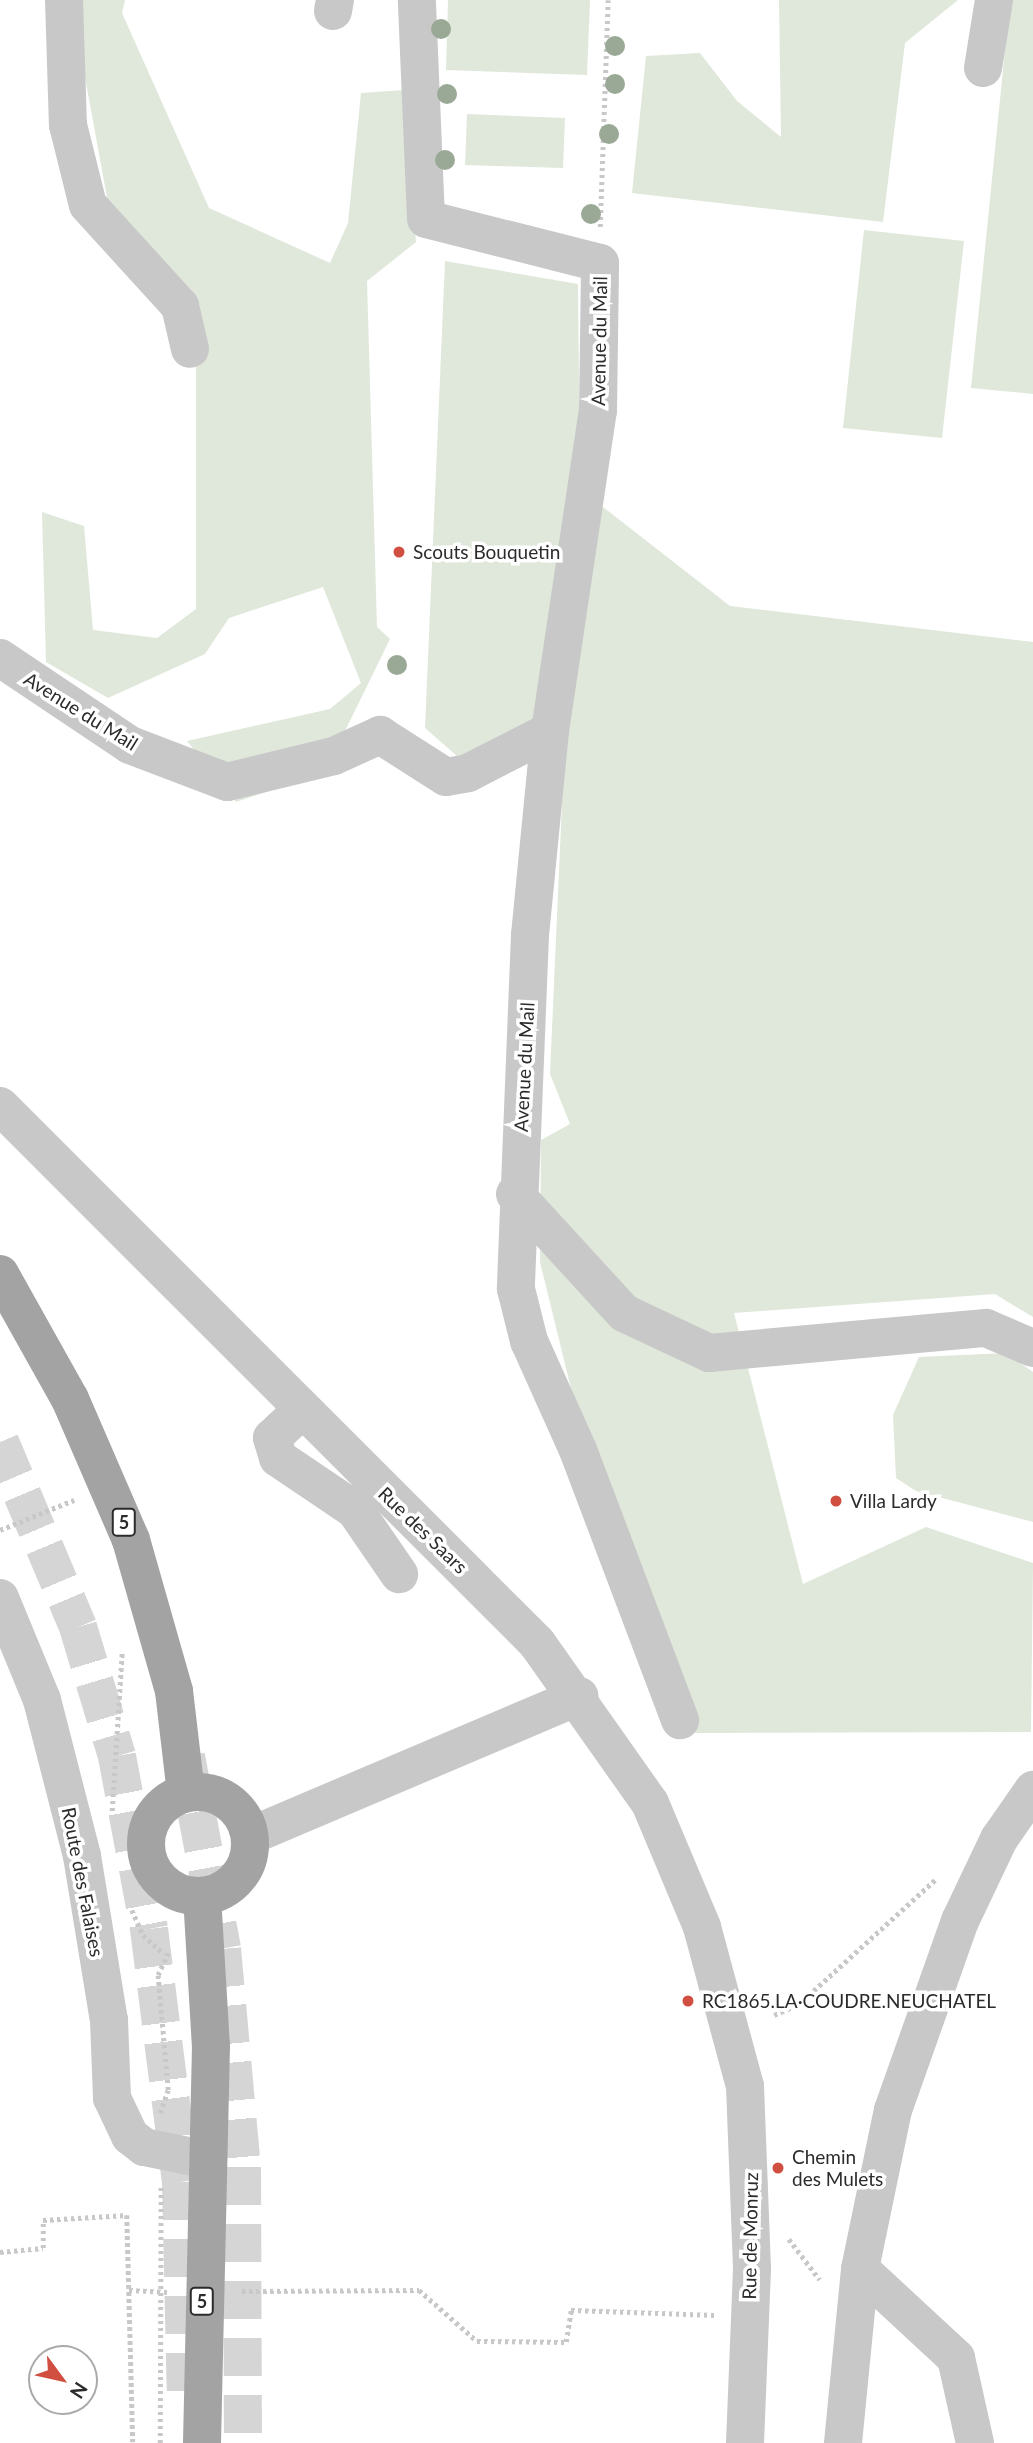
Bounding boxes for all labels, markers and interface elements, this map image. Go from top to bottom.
street label: Avenue du Mail [586,276,612,406]
place label: Scouts Bouquetin [413,541,560,563]
marker: Scouts Bouquetin [391,544,407,560]
street label: Avenue du Mail [20,667,142,755]
street label: Avenue du Mail [509,1002,539,1132]
street label: Rue des Saars [374,1482,472,1578]
place label: Villa Lardy [850,1490,937,1512]
marker: Villa Lardy [828,1493,844,1509]
road number: 5 [112,1507,136,1536]
street label: Route des Falaises [57,1805,109,1959]
place label: RC1865.LA·COUDRE.NEUCHATEL [702,1990,996,2012]
marker: RC1865.LA·COUDRE.NEUCHATEL [680,1993,696,2009]
place label: Chemin des Mulets [792,2146,883,2190]
marker: Chemin des Mulets [770,2160,786,2176]
street label: Rue de Monruz [737,2172,763,2300]
road number: 5 [190,2286,214,2316]
north arrow [28,2345,98,2415]
text: N [66,2378,93,2403]

